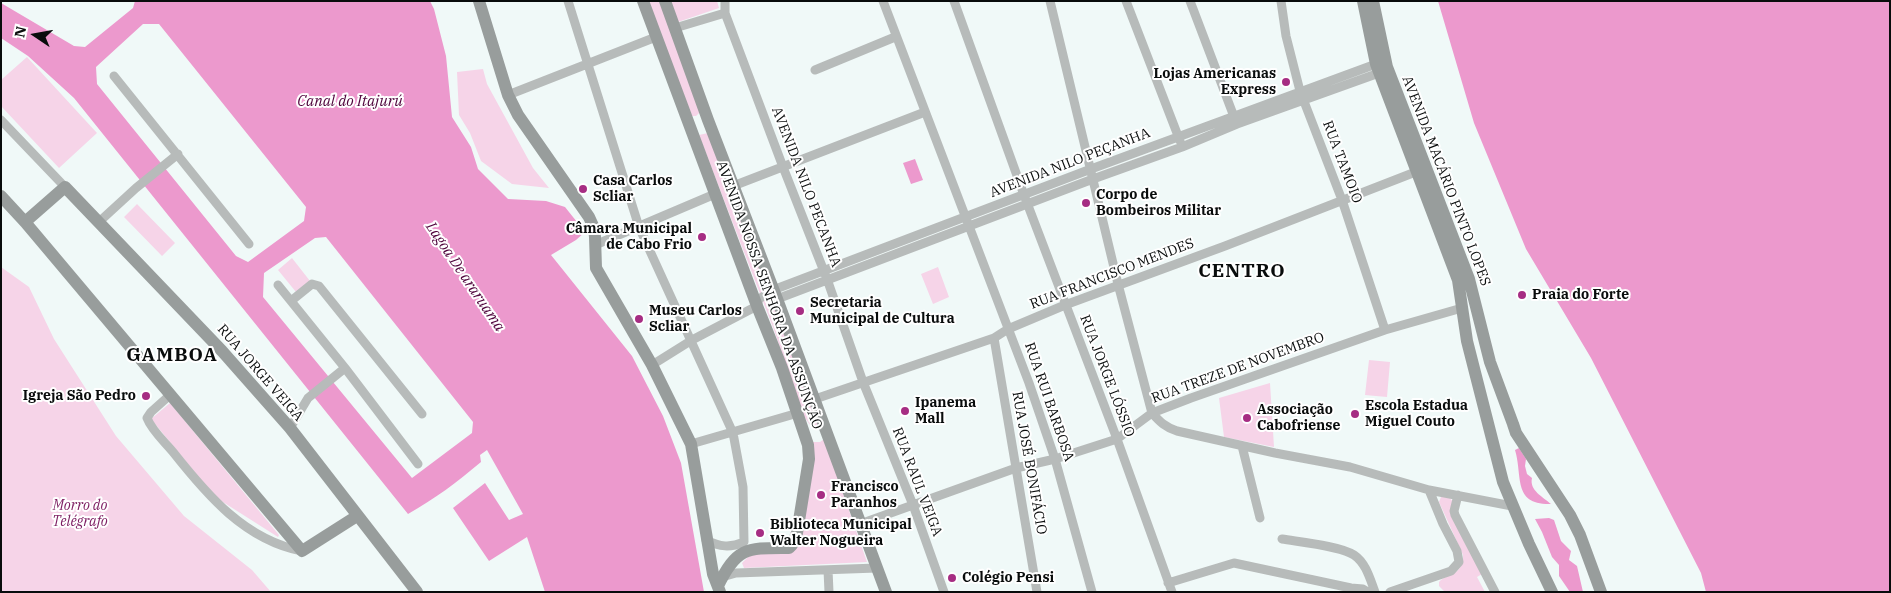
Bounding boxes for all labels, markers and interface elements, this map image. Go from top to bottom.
north arrow [10,10,60,60]
text: N [10,25,30,39]
place label: Lojas Americanas Express [1154,66,1276,98]
street label: AVENIDA MACÁRIO PINTO LOPES [1398,74,1494,288]
marker: Lojas Americanas Express [1280,76,1292,88]
water label: Canal do Itajurú [297,93,403,111]
street label: AVENIDA NILO PECANHA [768,105,844,269]
street label: RUA TAMOIO [1319,118,1365,206]
street label: AVENIDA NILO PEÇANHA [988,125,1152,201]
street label: AVENIDA NOSSA SENHORA DA ASSUNÇÃO [712,158,826,432]
place label: Casa Carlos Scliar [593,173,672,206]
marker: Casa Carlos Scliar [577,183,589,195]
place label: Corpo de Bombeiros Militar [1096,187,1221,220]
marker: Corpo de Bombeiros Militar [1080,197,1092,209]
water label: Lagoa De araruama [422,219,508,335]
place label: Câmara Municipal de Cabo Frio [566,221,692,253]
marker: Câmara Municipal de Cabo Frio [696,231,708,243]
street label: RUA FRANCISCO MENDES [1028,235,1196,313]
district label: CENTRO [1197,261,1287,283]
place label: Praia do Forte [1532,287,1629,303]
marker: Praia do Forte [1516,289,1528,301]
place label: Secretaria Municipal de Cultura [810,295,955,328]
place label: Museu Carlos Scliar [649,303,742,336]
marker: Secretaria Municipal de Cultura [794,305,806,317]
marker: Museu Carlos Scliar [633,313,645,325]
street label: RUA JORGE LÓSSIO [1076,313,1138,439]
street label: RUA JORGE VEIGA [213,321,307,425]
street label: RUA TREZE DE NOVEMBRO [1149,329,1327,407]
street label: RUA RUI BARBOSA [1021,340,1077,464]
district label: GAMBOA [126,345,218,367]
place label: Igreja São Pedro [23,388,136,404]
marker: Igreja São Pedro [140,390,152,402]
street label: RUA JOSÉ BONIFÁCIO [1008,390,1050,536]
place label: Ipanema Mall [915,395,976,428]
place label: Escola Estadua Miguel Couto [1365,398,1468,431]
place label: Associação Cabofriense [1257,402,1340,434]
marker: Ipanema Mall [899,405,911,417]
marker: Escola Estadua Miguel Couto [1349,408,1361,420]
marker: Associação Cabofriense [1241,412,1253,424]
street label: RUA RAUL VEIGA [888,425,946,539]
place label: Francisco Paranhos [831,479,899,512]
marker: Francisco Paranhos [815,489,827,501]
park label: Morro do Telégrafo [52,498,108,530]
place label: Biblioteca Municipal Walter Nogueira [770,517,912,550]
marker: Biblioteca Municipal Walter Nogueira [754,527,766,539]
place label: Colégio Pensi [962,570,1054,586]
marker: Colégio Pensi [946,572,958,584]

